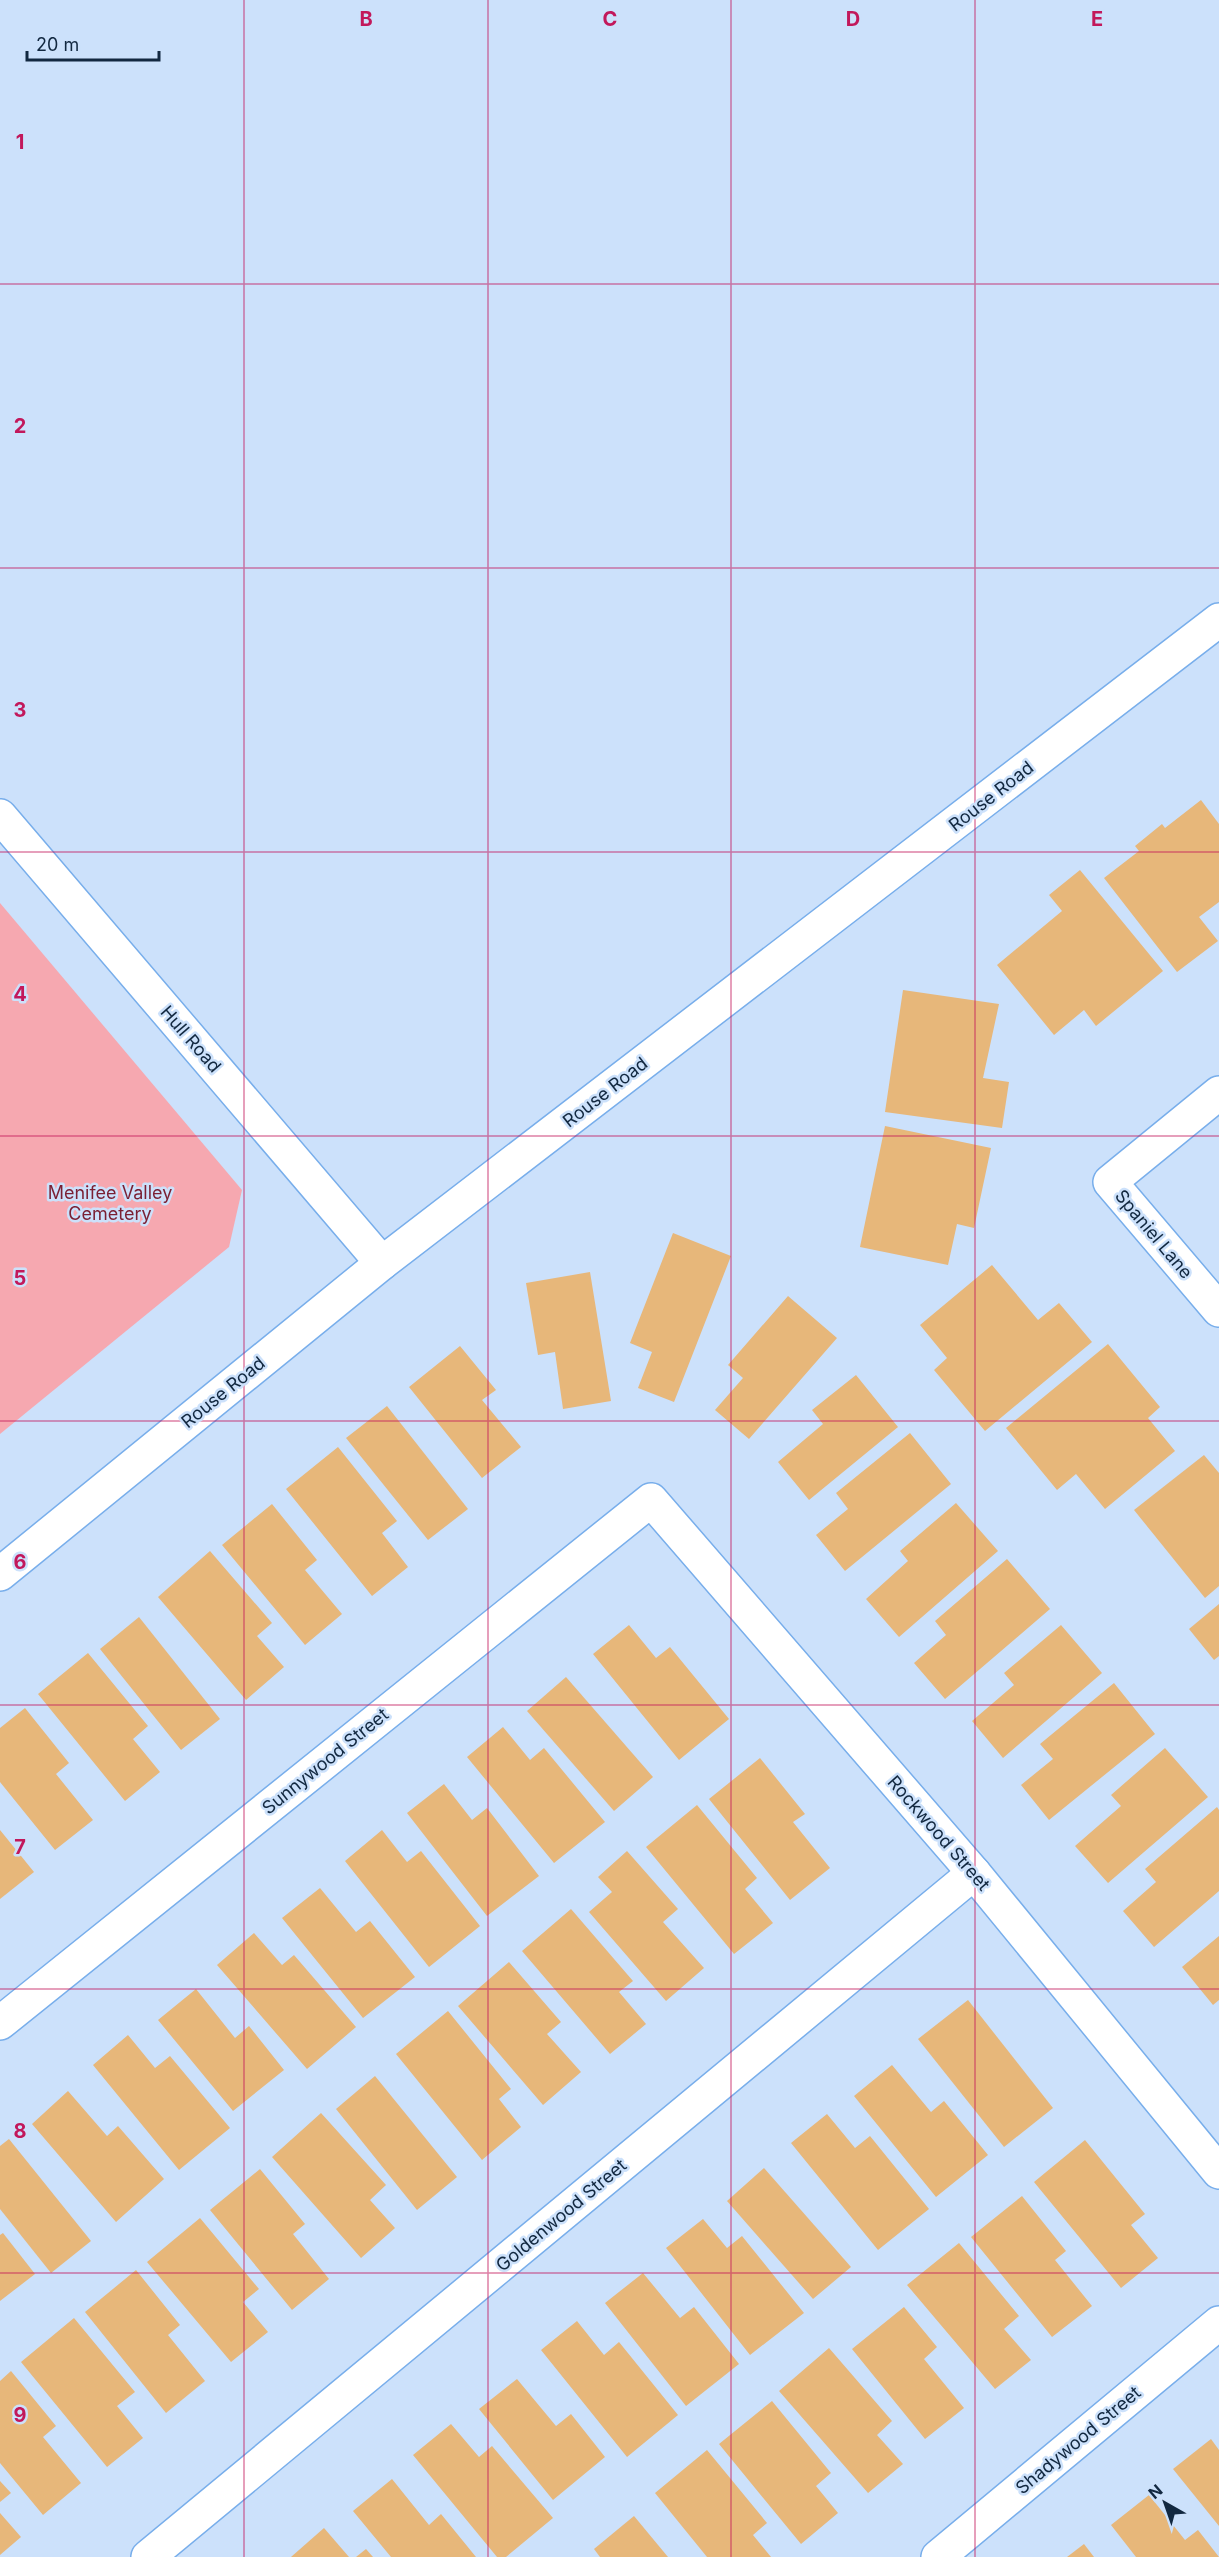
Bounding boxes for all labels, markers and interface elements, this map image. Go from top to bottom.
text: B [359,7,373,31]
text: C [603,7,617,31]
text: D [846,7,860,31]
text: E [1091,7,1103,31]
scale bar [27,24,159,62]
text: 20 m [36,34,79,55]
text: 1 [16,130,24,154]
text: 2 [14,414,26,438]
text: 3 [14,698,26,722]
street label: Rouse Road [945,757,1037,835]
text: 4 [13,982,27,1006]
street label: Hull Road [156,1001,226,1077]
street label: Rouse Road [559,1053,651,1131]
park label: Menifee Valley Cemetery [48,1182,172,1224]
street label: Spaniel Lane [1111,1185,1197,1283]
text: 5 [14,1266,26,1290]
street label: Rouse Road [177,1352,269,1432]
text: 6 [14,1550,27,1574]
street label: Sunnywood Street [258,1704,392,1818]
street label: Rockwood Street [883,1771,995,1895]
text: 7 [14,1835,26,1859]
text: 8 [13,2119,27,2143]
street label: Goldenwood Street [492,2154,630,2276]
street label: Shadywood Street [1011,2382,1145,2498]
text: 9 [14,2403,27,2427]
north arrow [1135,2473,1195,2533]
text: N [1144,2480,1166,2503]

